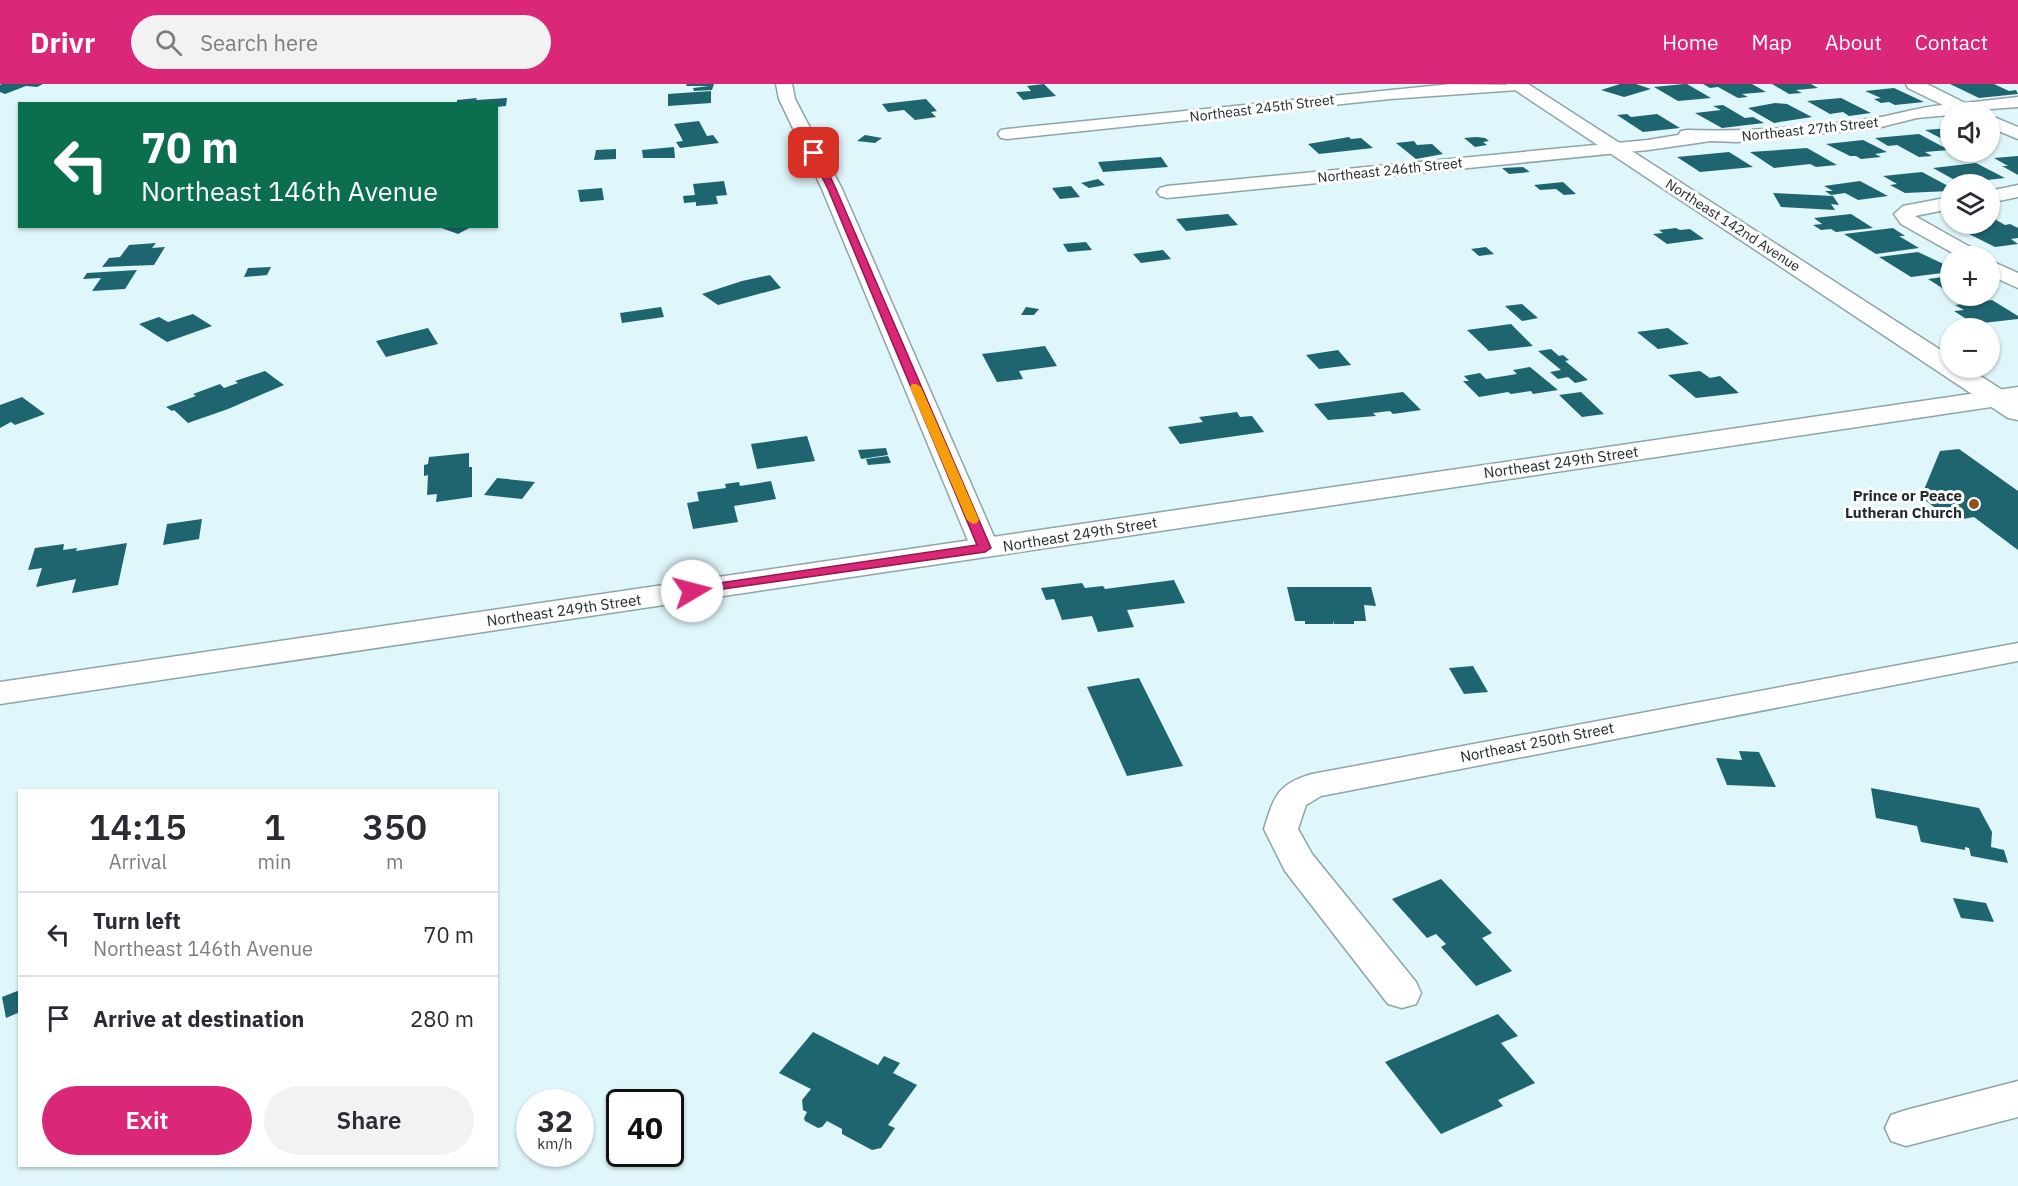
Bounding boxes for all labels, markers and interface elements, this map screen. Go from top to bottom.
search box [131,15,551,69]
text: Drivr [30,24,95,61]
icon: search [152,26,185,59]
text: Search here [200,28,318,57]
text: Home [1662,28,1719,56]
text: Map [1752,28,1792,56]
text: About [1825,28,1882,56]
text: Contact [1915,28,1988,56]
street label: Northeast 245th Street [1189,90,1335,126]
map controls [1940,102,2000,378]
button: sound [1940,102,2000,162]
street label: Northeast 27th Street [1741,113,1879,145]
text: 70 m [141,120,239,175]
icon: left [42,126,120,204]
pin [788,127,839,178]
icon: arrive [797,136,830,169]
street label: Northeast 246th Street [1317,153,1463,187]
text: Northeast 146th Avenue [141,173,438,208]
button: layers [1940,174,2000,234]
street label: Northeast 142nd Avenue [1662,175,1804,276]
button: + [1940,246,2000,306]
button: − [1940,318,2000,378]
street label: Northeast 249th Street [1482,442,1640,482]
place label: Prince or Peace Lutheran Church [1845,486,1962,522]
marker: Prince or Peace Lutheran Church [1967,497,1981,511]
street label: Northeast 249th Street [1001,512,1159,556]
position arrow [660,559,724,623]
street label: Northeast 249th Street [485,590,643,630]
street label: Northeast 250th Street [1459,718,1615,766]
text: 14:15 [89,803,187,850]
text: 1 [264,803,285,850]
text: 350 [362,803,427,850]
text: Arrival [109,848,167,875]
text: min [258,848,291,875]
text: m [386,848,403,875]
text: Turn left [93,906,181,935]
icon: left [42,918,75,951]
text: 70 m [423,920,474,949]
text: Northeast 146th Avenue [93,935,313,962]
icon: arrive [42,1002,75,1035]
text: Arrive at destination [93,1004,304,1033]
text: 280 m [410,1004,474,1033]
button: Exit [42,1086,252,1155]
button: Share [264,1086,474,1155]
speed limit sign: 40 [606,1089,684,1167]
text: 32 [537,1101,573,1140]
text: km/h [537,1134,573,1153]

